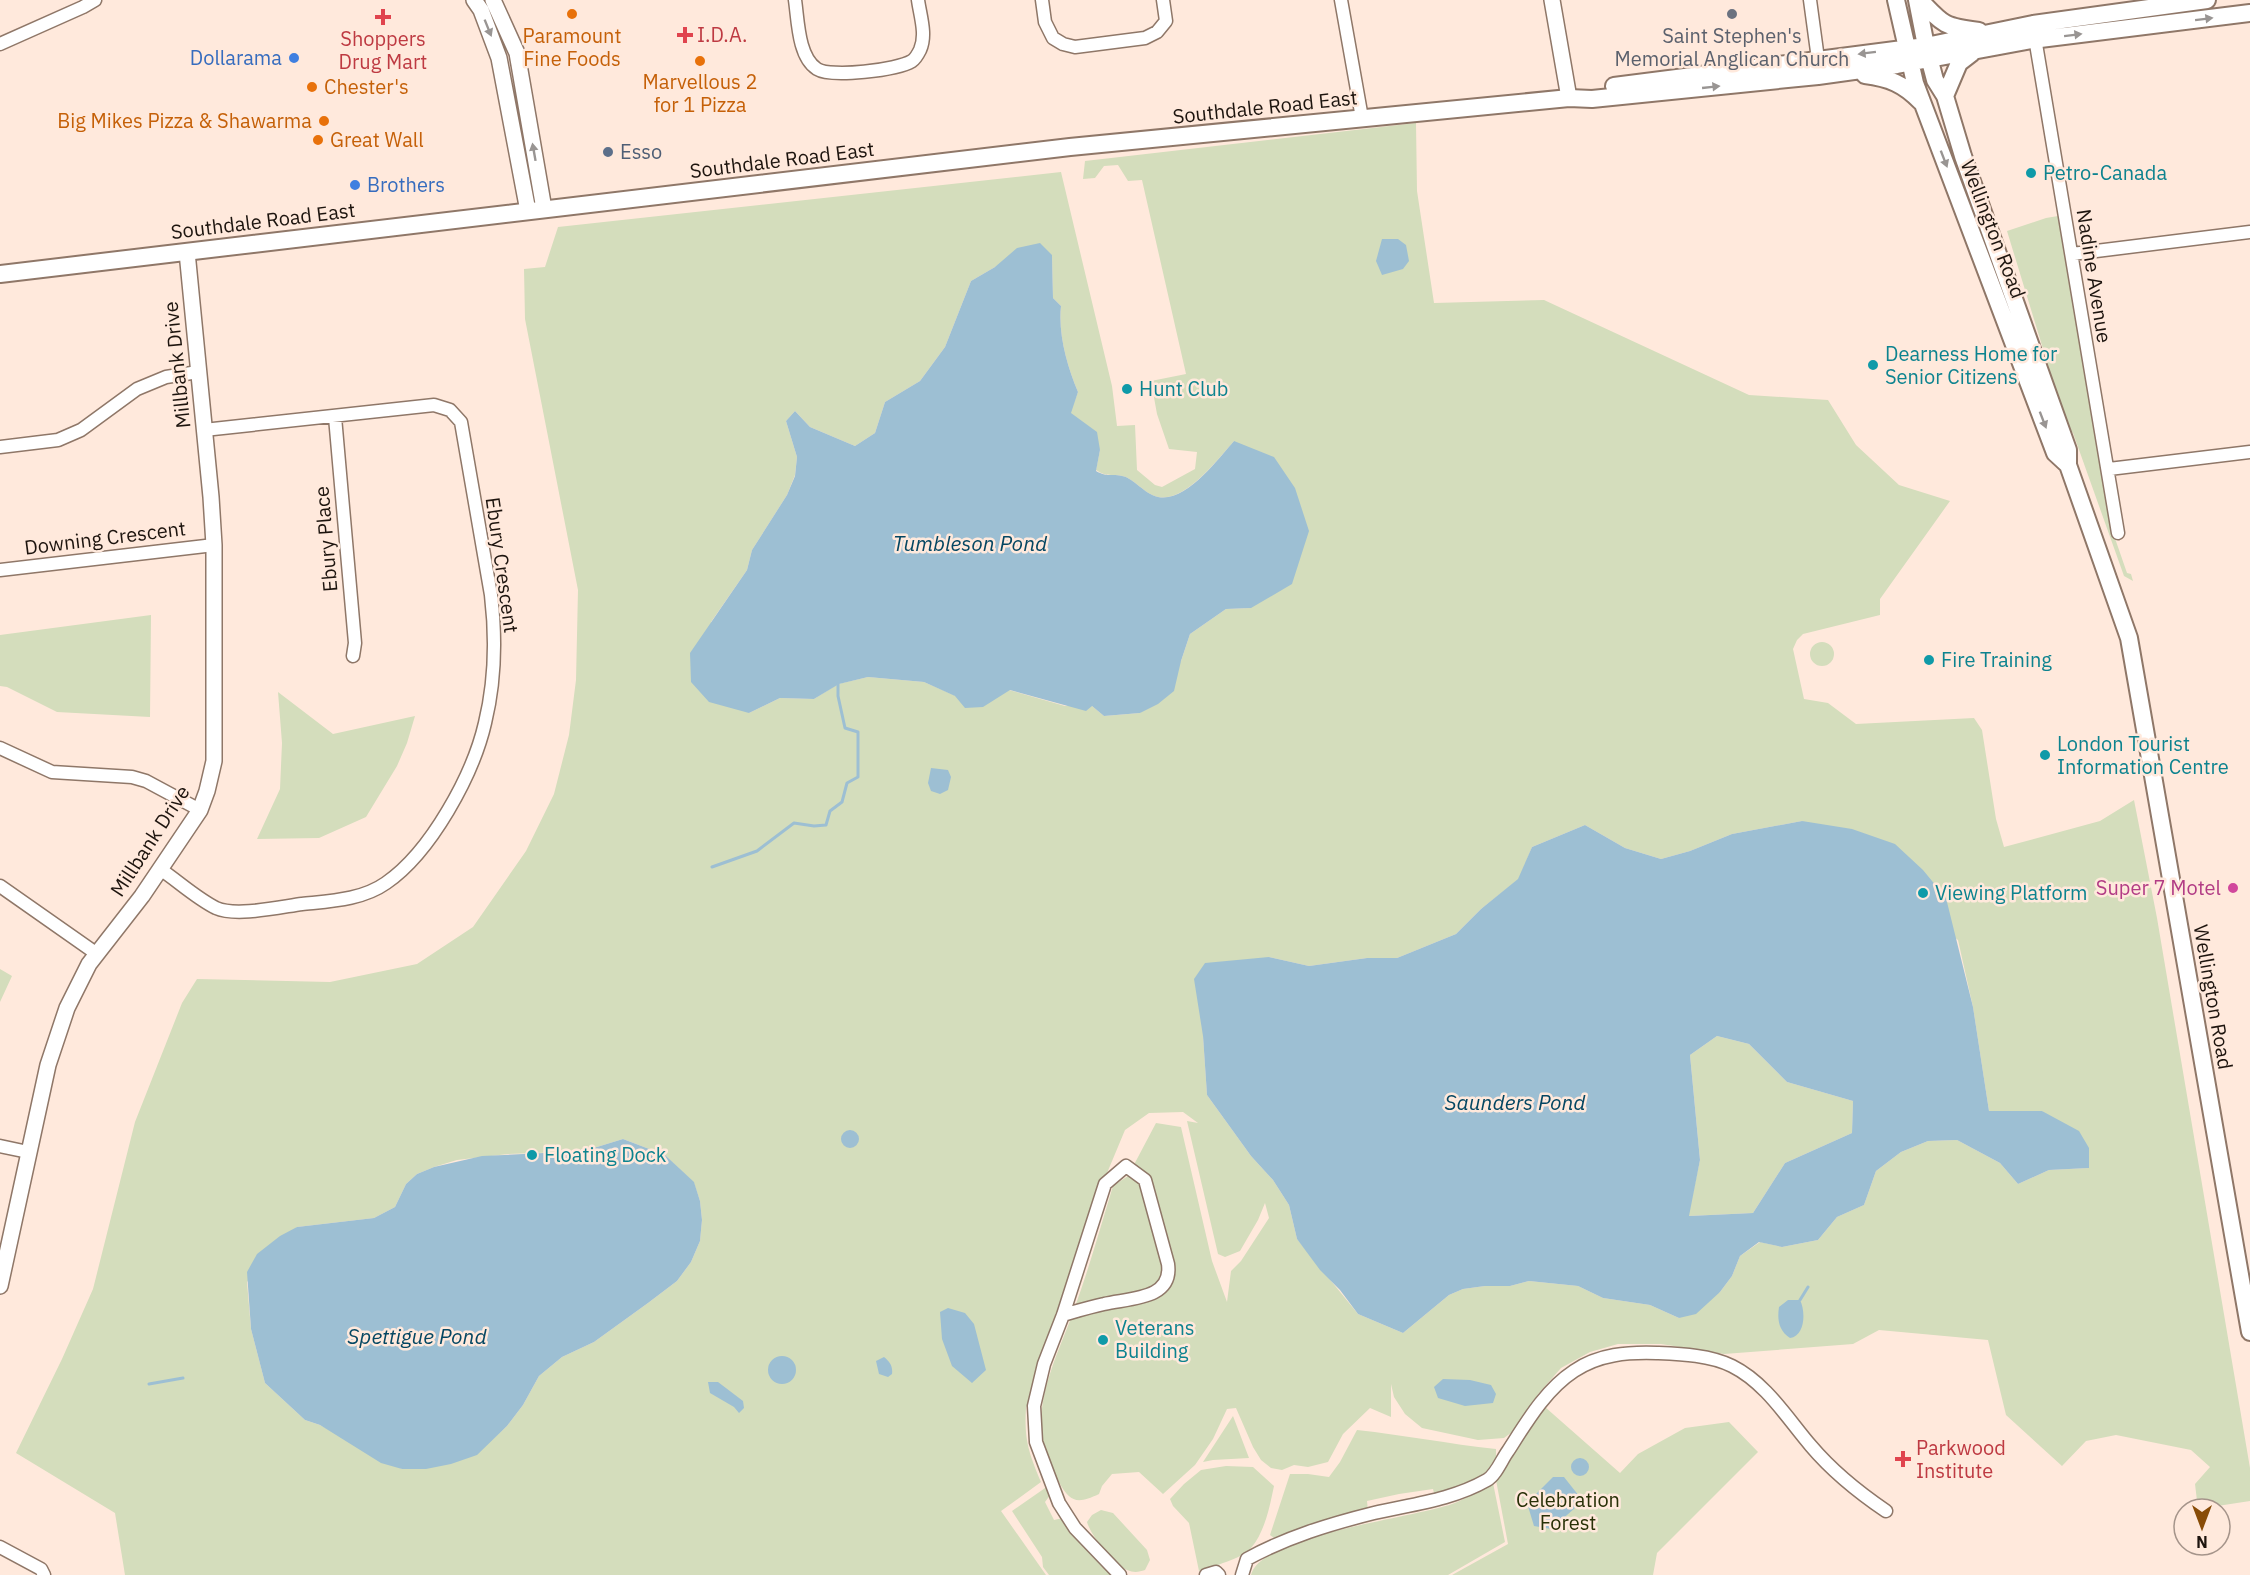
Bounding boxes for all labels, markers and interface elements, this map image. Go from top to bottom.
marker: Paramount Fine Foods [565,7,579,21]
marker: Saint Stephen's Memorial Anglican Church [1725,7,1739,21]
marker: Shoppers Drug Mart [376,10,390,24]
one-way arrow [2195,14,2214,23]
one-way arrow [483,20,493,38]
place label: I.D.A. [697,21,748,48]
place label: Paramount Fine Foods [523,22,621,72]
place label: Saint Stephen's Memorial Anglican Church [1615,22,1849,72]
place label: Shoppers Drug Mart [339,25,427,75]
marker: I.D.A. [678,28,692,42]
one-way arrow [2063,30,2082,39]
place label: Dollarama [190,44,282,71]
one-way arrow [1858,49,1877,58]
marker: Dollarama [287,51,301,65]
marker: Marvellous 2 for 1 Pizza [693,54,707,68]
place label: Marvellous 2 for 1 Pizza [643,68,757,118]
place label: Chester's [324,73,409,100]
marker: Chester's [305,80,319,94]
one-way arrow [1702,82,1721,92]
street label: Southdale Road East [1171,83,1359,130]
place label: Big Mikes Pizza & Shawarma [57,107,312,134]
marker: Big Mikes Pizza & Shawarma [317,114,331,128]
place label: Great Wall [330,126,424,153]
marker: Great Wall [311,133,325,147]
street label: Southdale Road East [688,135,876,184]
place label: Esso [620,138,662,165]
one-way arrow [530,142,539,161]
marker: Esso [601,145,615,159]
one-way arrow [1940,150,1949,168]
street label: Wellington Road [1955,156,2032,302]
place label: Petro-Canada [2043,159,2167,186]
marker: Petro-Canada [2024,166,2038,180]
place label: Brothers [367,171,445,198]
marker: Brothers [348,178,362,192]
street label: Southdale Road East [169,196,357,245]
street label: Nadine Avenue [2071,207,2118,345]
street label: Millbank Drive [156,300,197,430]
place label: Dearness Home for Senior Citizens [1885,340,2057,390]
marker: Dearness Home for Senior Citizens [1866,358,1880,372]
place label: Hunt Club [1139,375,1228,402]
marker: Hunt Club [1120,382,1134,396]
one-way arrow [2038,411,2048,429]
street label: Ebury Place [307,485,344,593]
street label: Ebury Crescent [480,495,525,634]
street label: Downing Crescent [23,514,187,561]
water label: Tumbleson Pond [893,529,1048,557]
place label: Fire Training [1941,646,2052,673]
marker: Fire Training [1922,653,1936,667]
place label: London Tourist Information Centre [2057,730,2229,780]
marker: London Tourist Information Centre [2038,748,2052,762]
street label: Millbank Drive [104,780,196,901]
place label: Super 7 Motel [2096,874,2221,901]
place label: Viewing Platform [1935,879,2088,906]
marker: Super 7 Motel [2226,881,2240,895]
marker: Viewing Platform [1916,886,1930,900]
street label: Wellington Road [2187,922,2239,1071]
water label: Saunders Pond [1444,1088,1586,1116]
place label: Floating Dock [544,1141,667,1168]
marker: Floating Dock [525,1148,539,1162]
place label: Veterans Building [1115,1314,1195,1364]
water label: Spettigue Pond [347,1322,487,1350]
marker: Veterans Building [1096,1333,1110,1347]
place label: Parkwood Institute [1916,1434,2006,1484]
marker: Parkwood Institute [1894,1450,1912,1468]
park label: Celebration Forest [1516,1486,1620,1536]
north arrow [2172,1497,2232,1557]
text: N [2196,1532,2208,1552]

